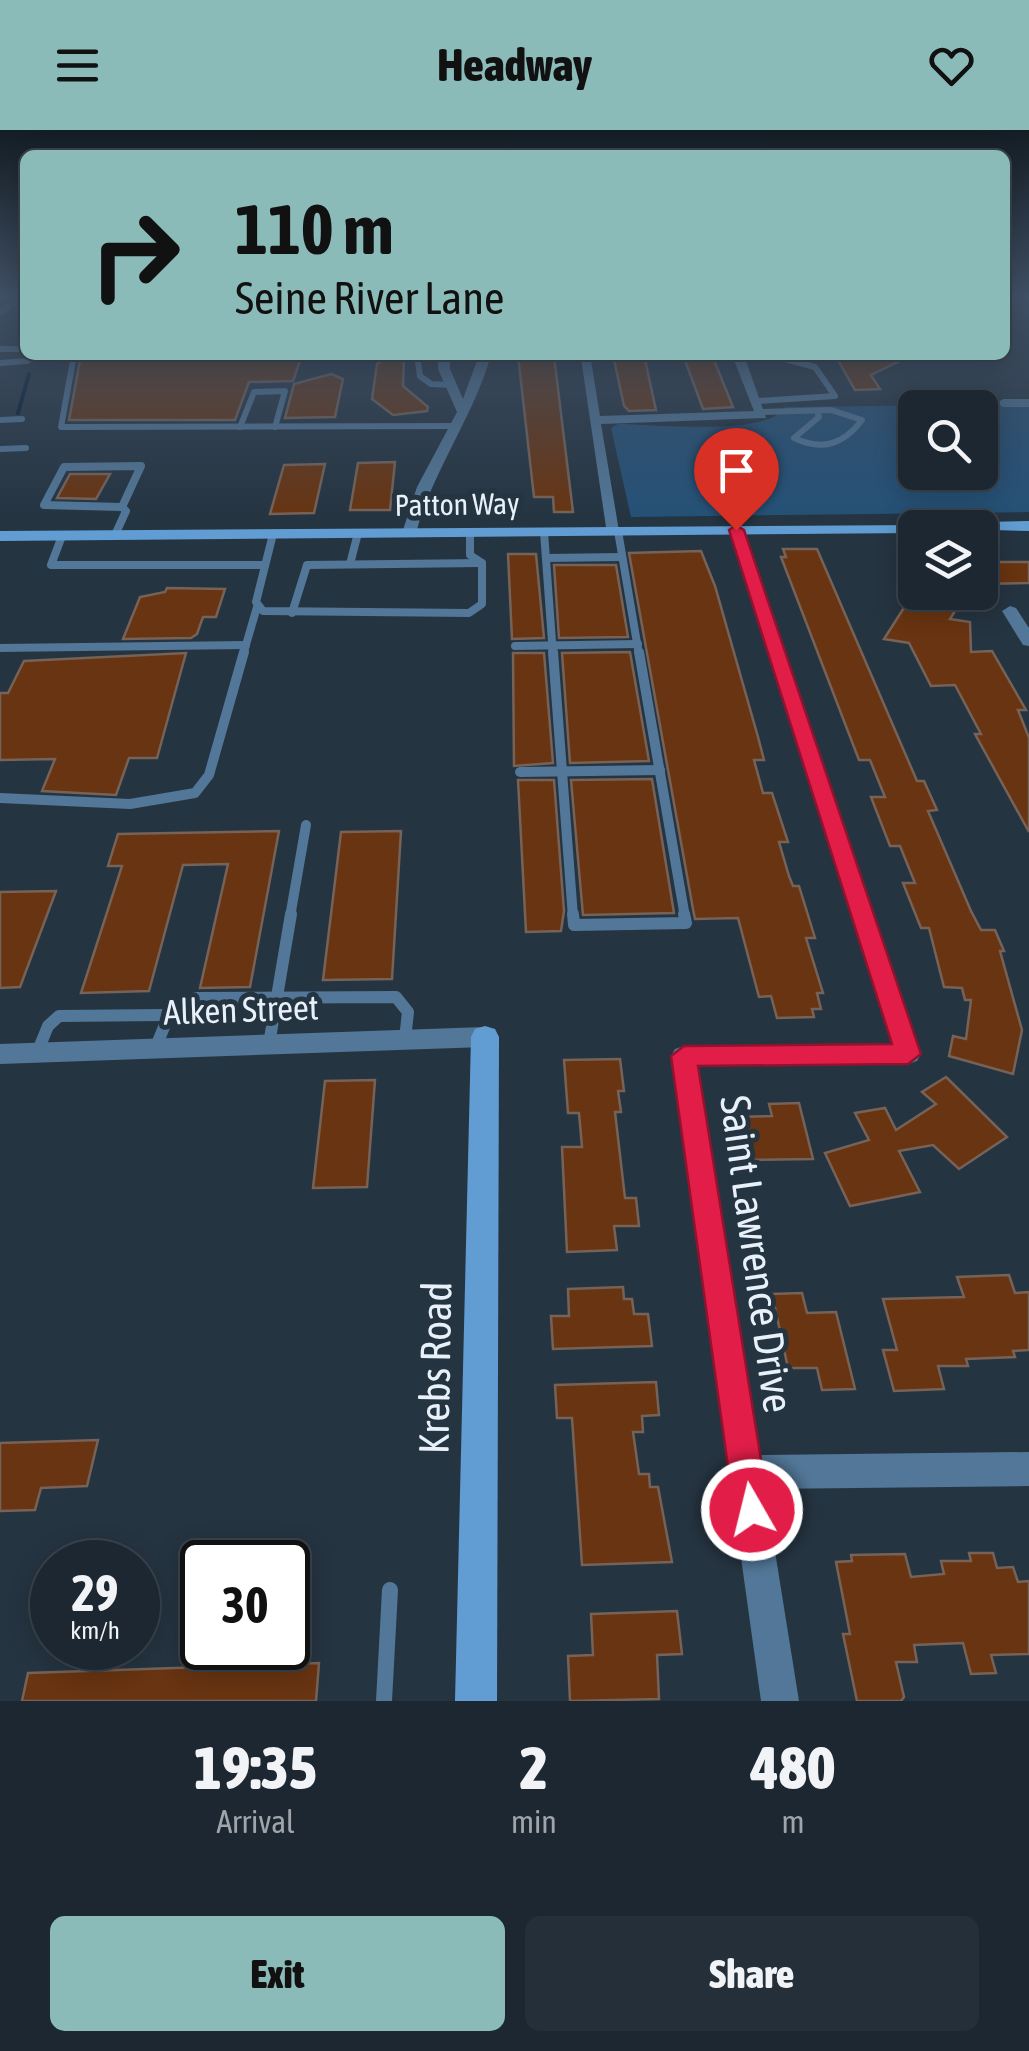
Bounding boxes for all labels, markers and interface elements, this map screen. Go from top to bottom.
icon: menu [50,38,105,93]
icon: heart [924,38,979,93]
text: Headway [437,39,592,91]
text: 110 m [235,189,394,269]
icon: right [70,190,200,320]
text: Seine River Lane [235,272,505,324]
map controls [898,390,998,610]
button: search [898,390,998,490]
pin [694,428,779,531]
icon: arrive [709,443,764,498]
street label: Patton Way [394,486,520,522]
button: layers [898,510,998,610]
street label: Alken Street [163,986,319,1032]
street label: Saint Lawrence Drive [711,1092,803,1416]
street label: Krebs Road [409,1281,461,1455]
position arrow [700,1458,804,1562]
speed limit sign: 30 [180,1540,310,1670]
text: 29 [71,1564,118,1622]
text: km/h [70,1616,120,1644]
text: 19:35 [194,1733,317,1802]
text: 2 [520,1733,548,1802]
text: 480 [751,1733,835,1802]
text: Arrival [216,1803,295,1840]
text: min [511,1803,557,1840]
text: m [781,1803,804,1840]
button: Exit [50,1916,505,2031]
button: Share [525,1916,979,2031]

